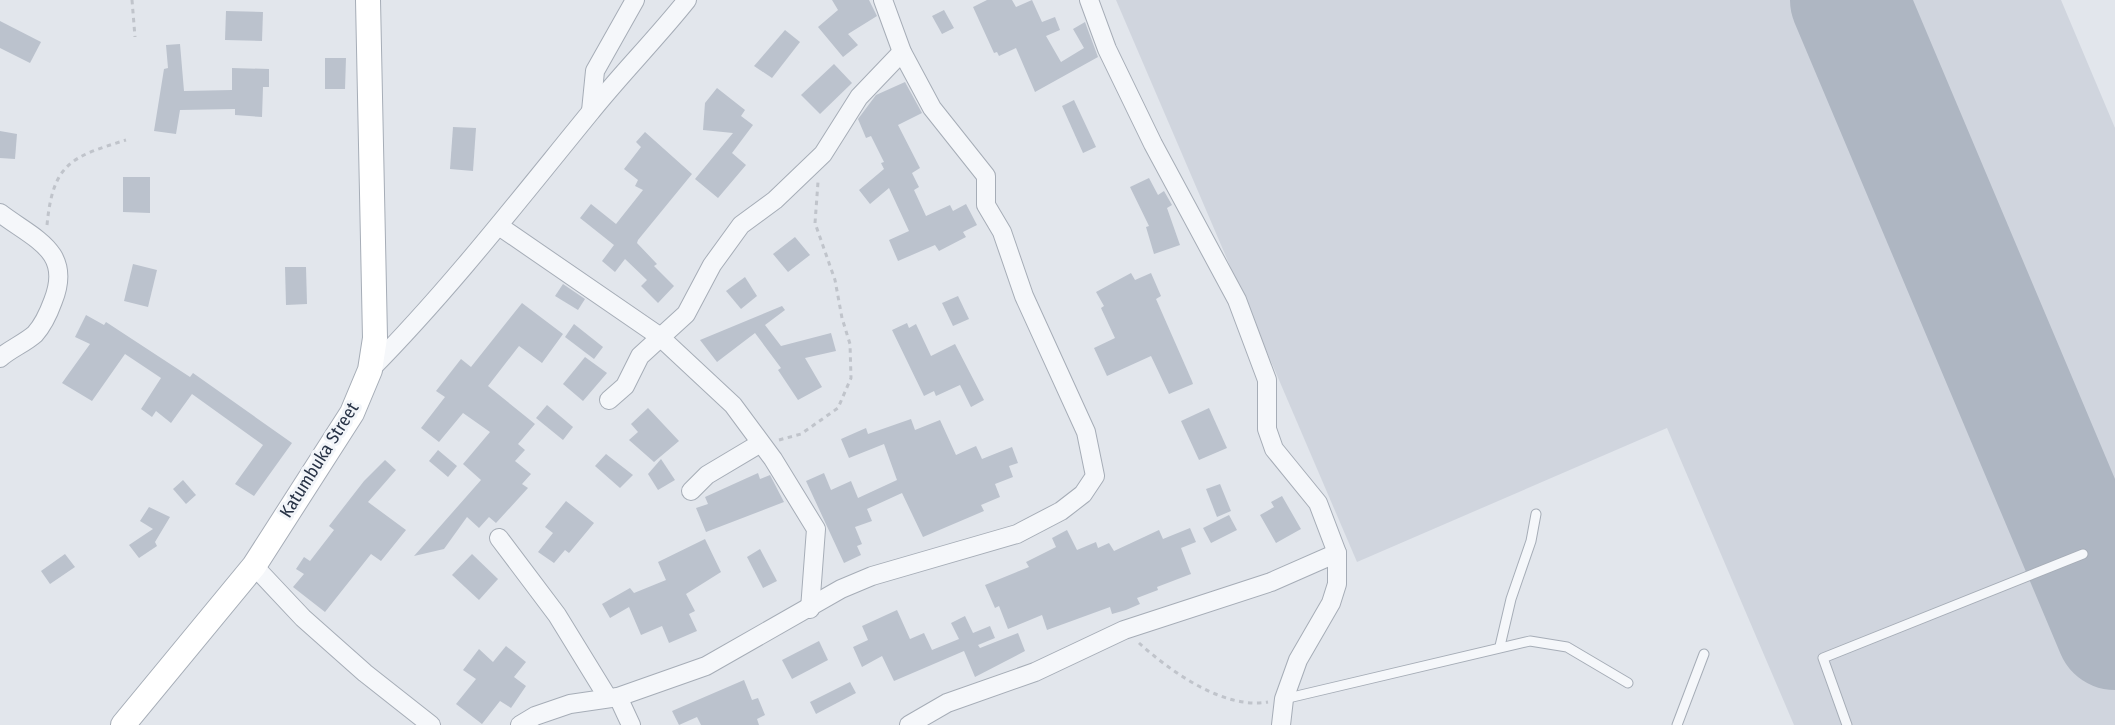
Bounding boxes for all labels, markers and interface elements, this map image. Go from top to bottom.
street label: Katumbuka Street [275,398,363,522]

